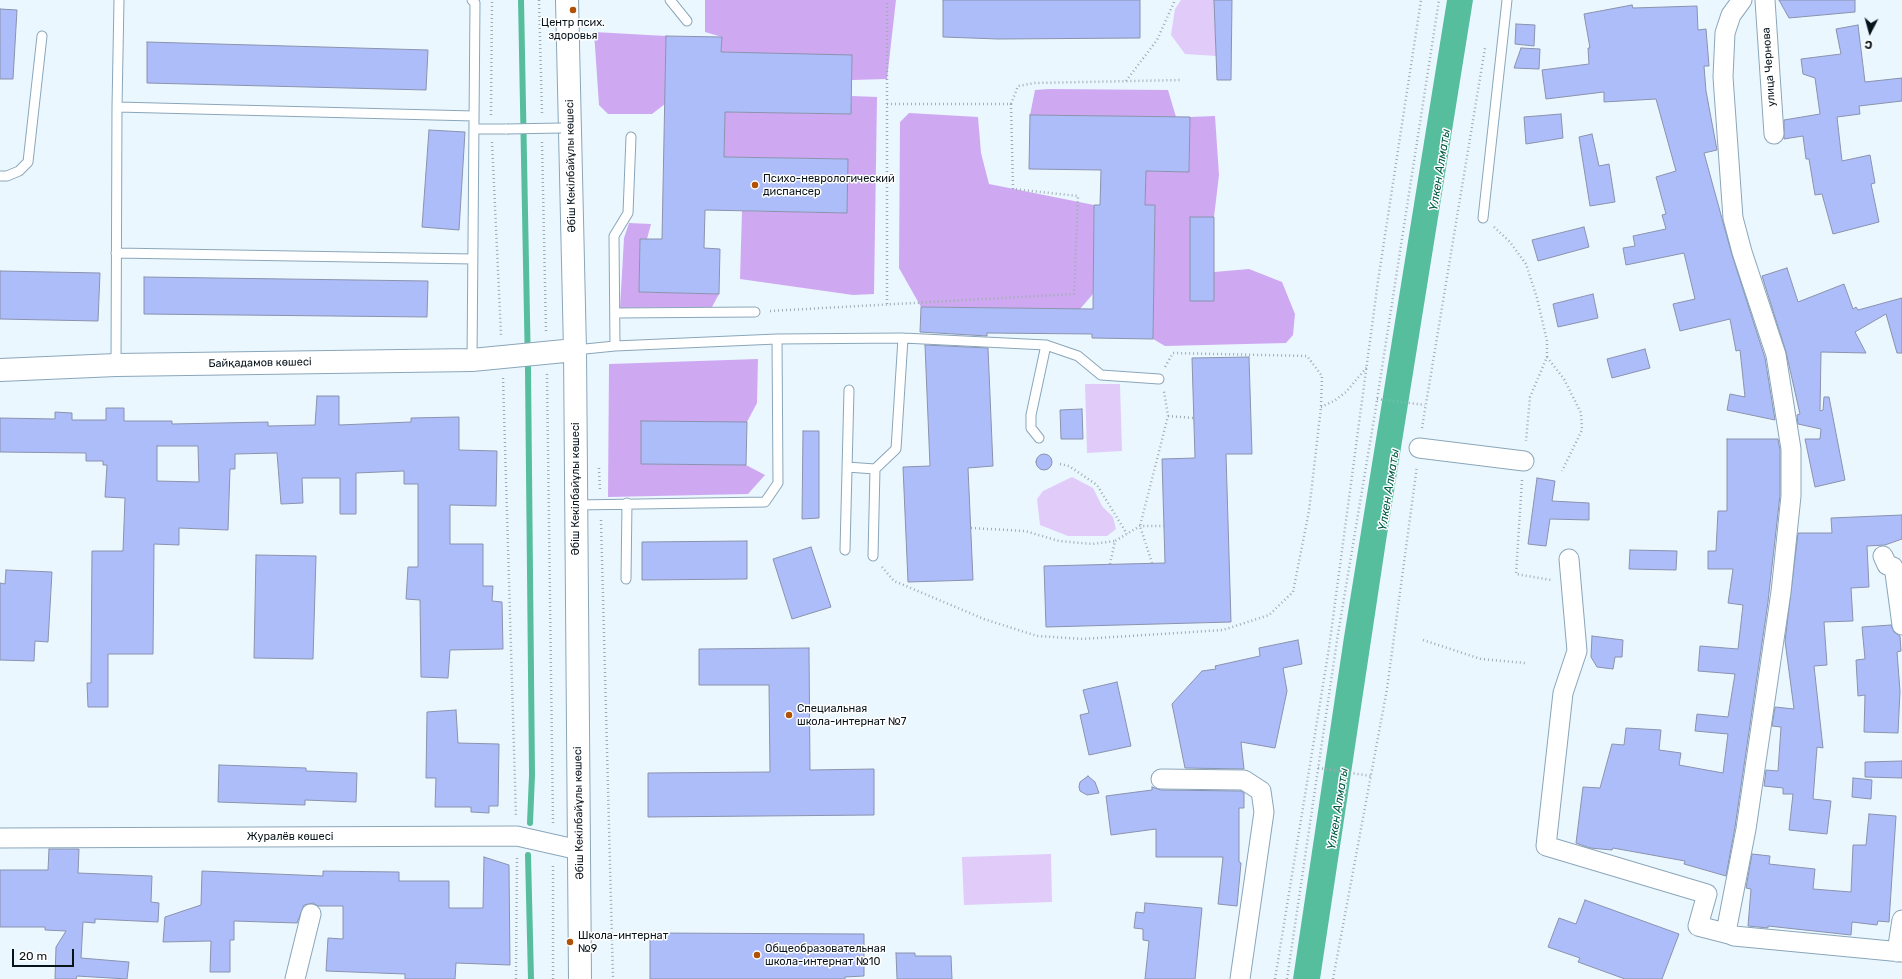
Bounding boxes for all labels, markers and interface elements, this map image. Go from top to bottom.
marker: Центр псих. здоровья [568,5,578,15]
north arrow [1850,12,1890,52]
place label: Центр псих. здоровья [541,16,605,42]
street label: улица Чернова [1760,27,1778,107]
text: С [1864,38,1873,51]
street label: Әбіш Кекілбайұлы көшесі [563,99,579,233]
water label: Үлкен Алматы [1426,128,1454,212]
place label: Психо-неврологический диспансер [763,172,895,198]
marker: Психо-неврологический диспансер [750,180,760,190]
street label: Байқадамов көшесі [208,356,312,370]
street label: Әбіш Кекілбайұлы көшесі [569,422,583,556]
water label: Үлкен Алматы [1375,448,1403,532]
place label: Специальная школа-интернат №7 [797,702,906,728]
marker: Специальная школа-интернат №7 [784,710,794,720]
street label: Әбіш Кекілбайұлы көшесі [571,746,587,880]
water label: Үлкен Алматы [1324,767,1352,851]
street label: Журалёв көшесі [247,830,333,844]
place label: Школа-интернат №9 [578,929,668,955]
marker: Школа-интернат №9 [565,937,575,947]
scale bar [14,941,76,967]
place label: Общеобразовательная школа-интернат №10 [765,942,886,968]
text: 20 m [19,949,47,963]
marker: Общеобразовательная школа-интернат №10 [752,950,762,960]

